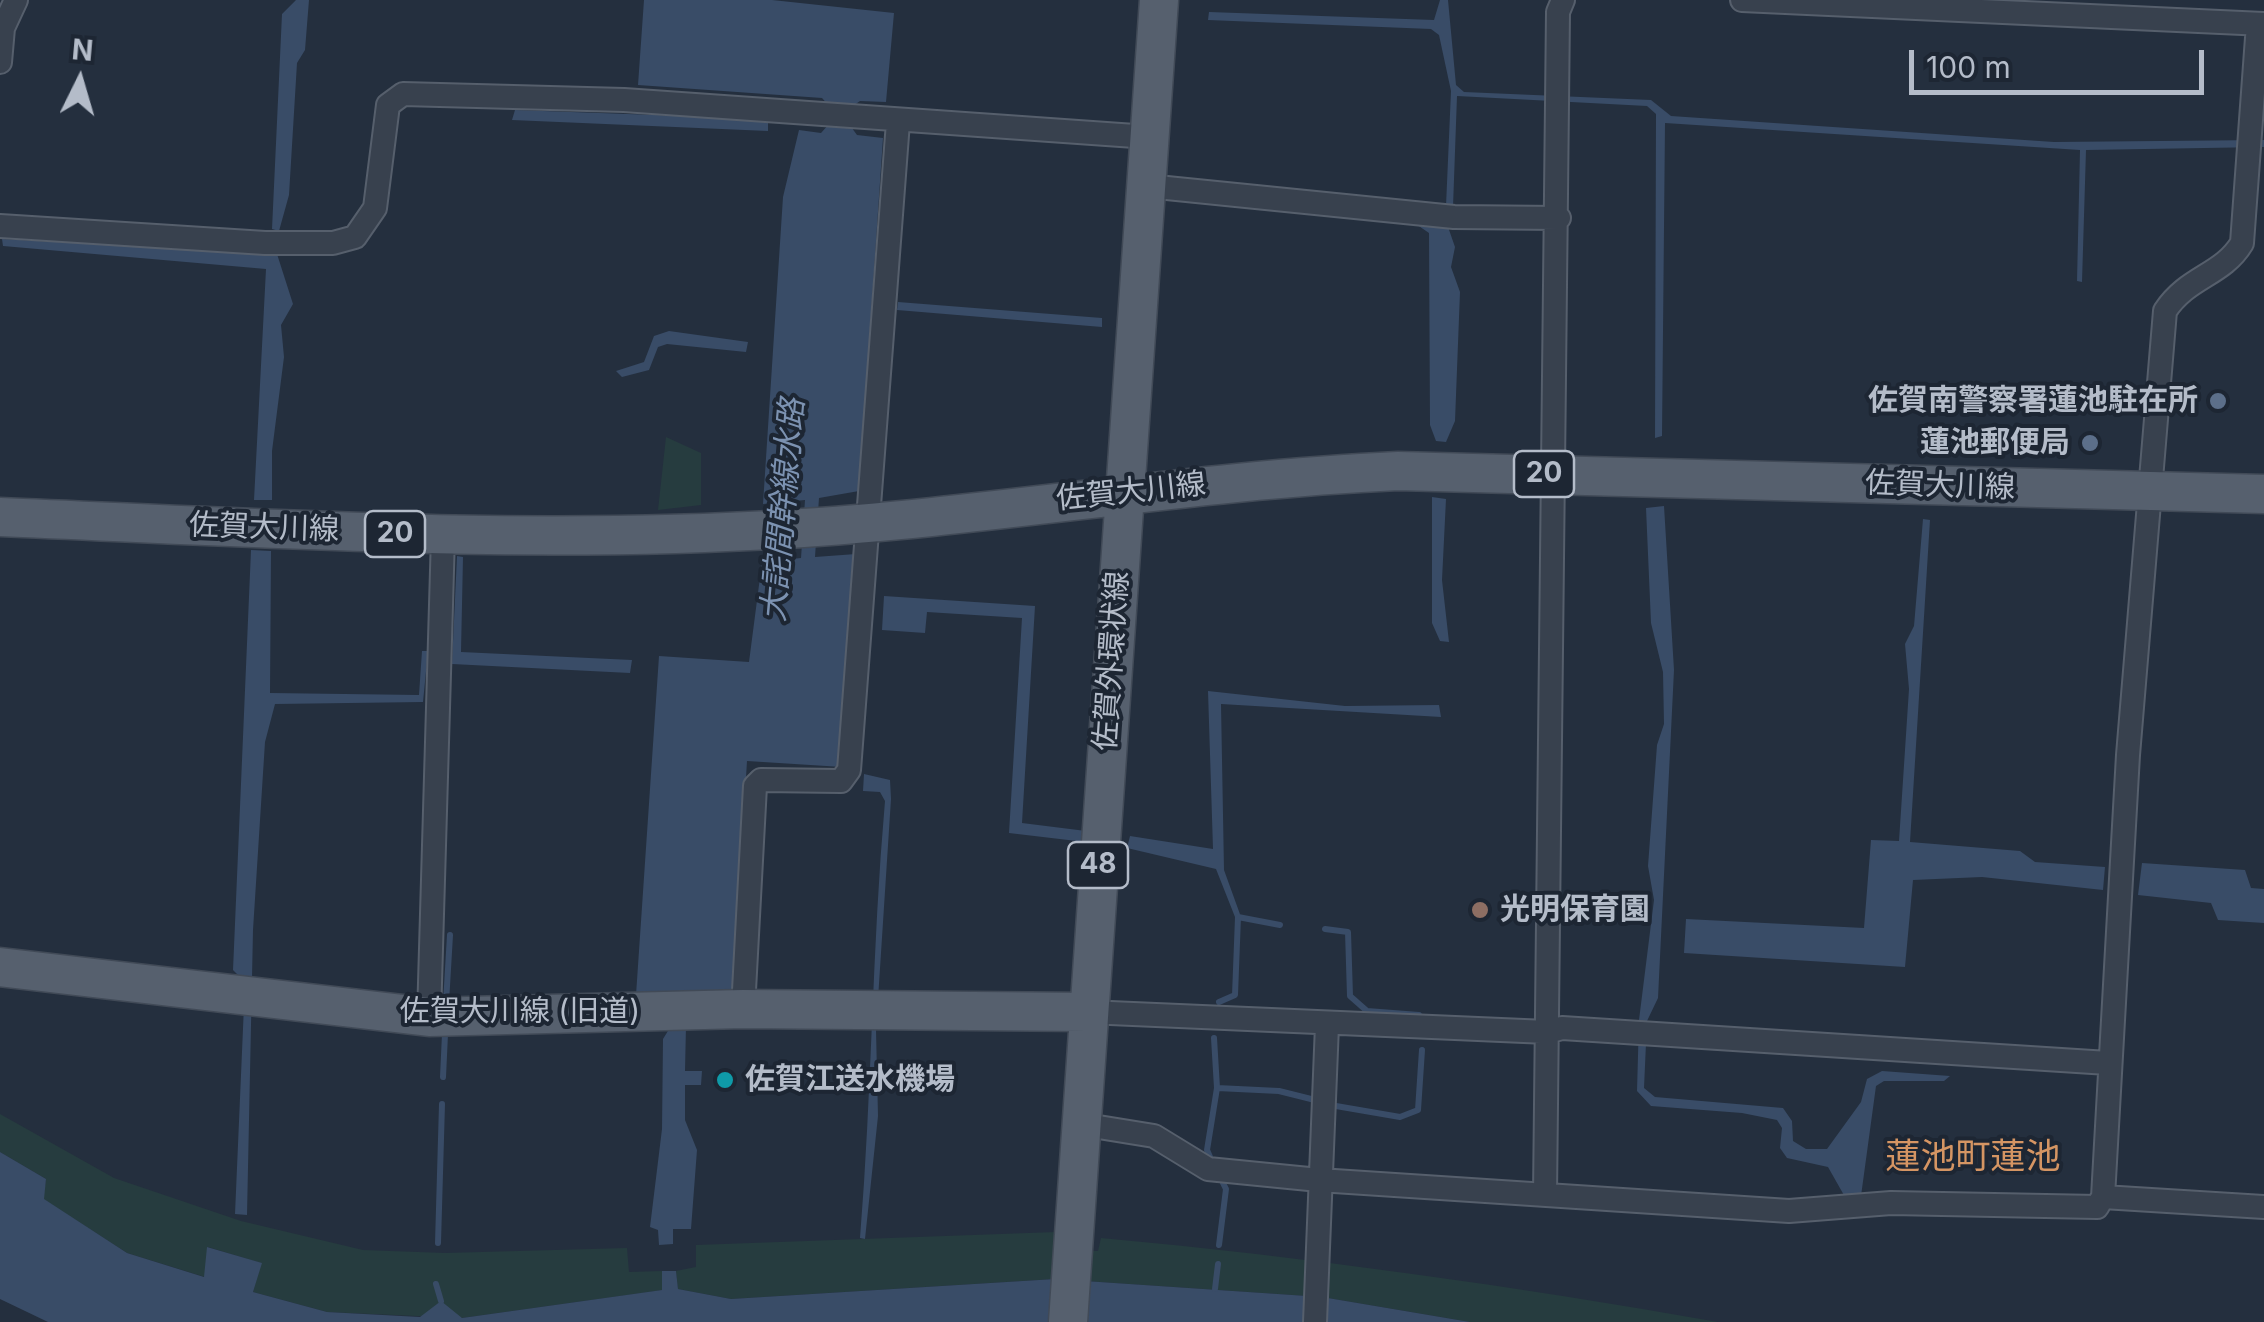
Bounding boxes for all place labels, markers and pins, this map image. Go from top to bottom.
place label: 佐賀南警察署蓮池駐在所 [1868,383,2198,419]
marker: 佐賀南警察署蓮池駐在所 [2207,390,2229,412]
place label: 蓮池郵便局 [1920,425,2070,461]
marker: 蓮池郵便局 [2079,432,2101,454]
place label: 光明保育園 [1500,892,1650,928]
marker: 光明保育園 [1469,899,1491,921]
place label: 佐賀江送水機場 [745,1062,955,1098]
marker: 佐賀江送水機場 [714,1069,736,1091]

